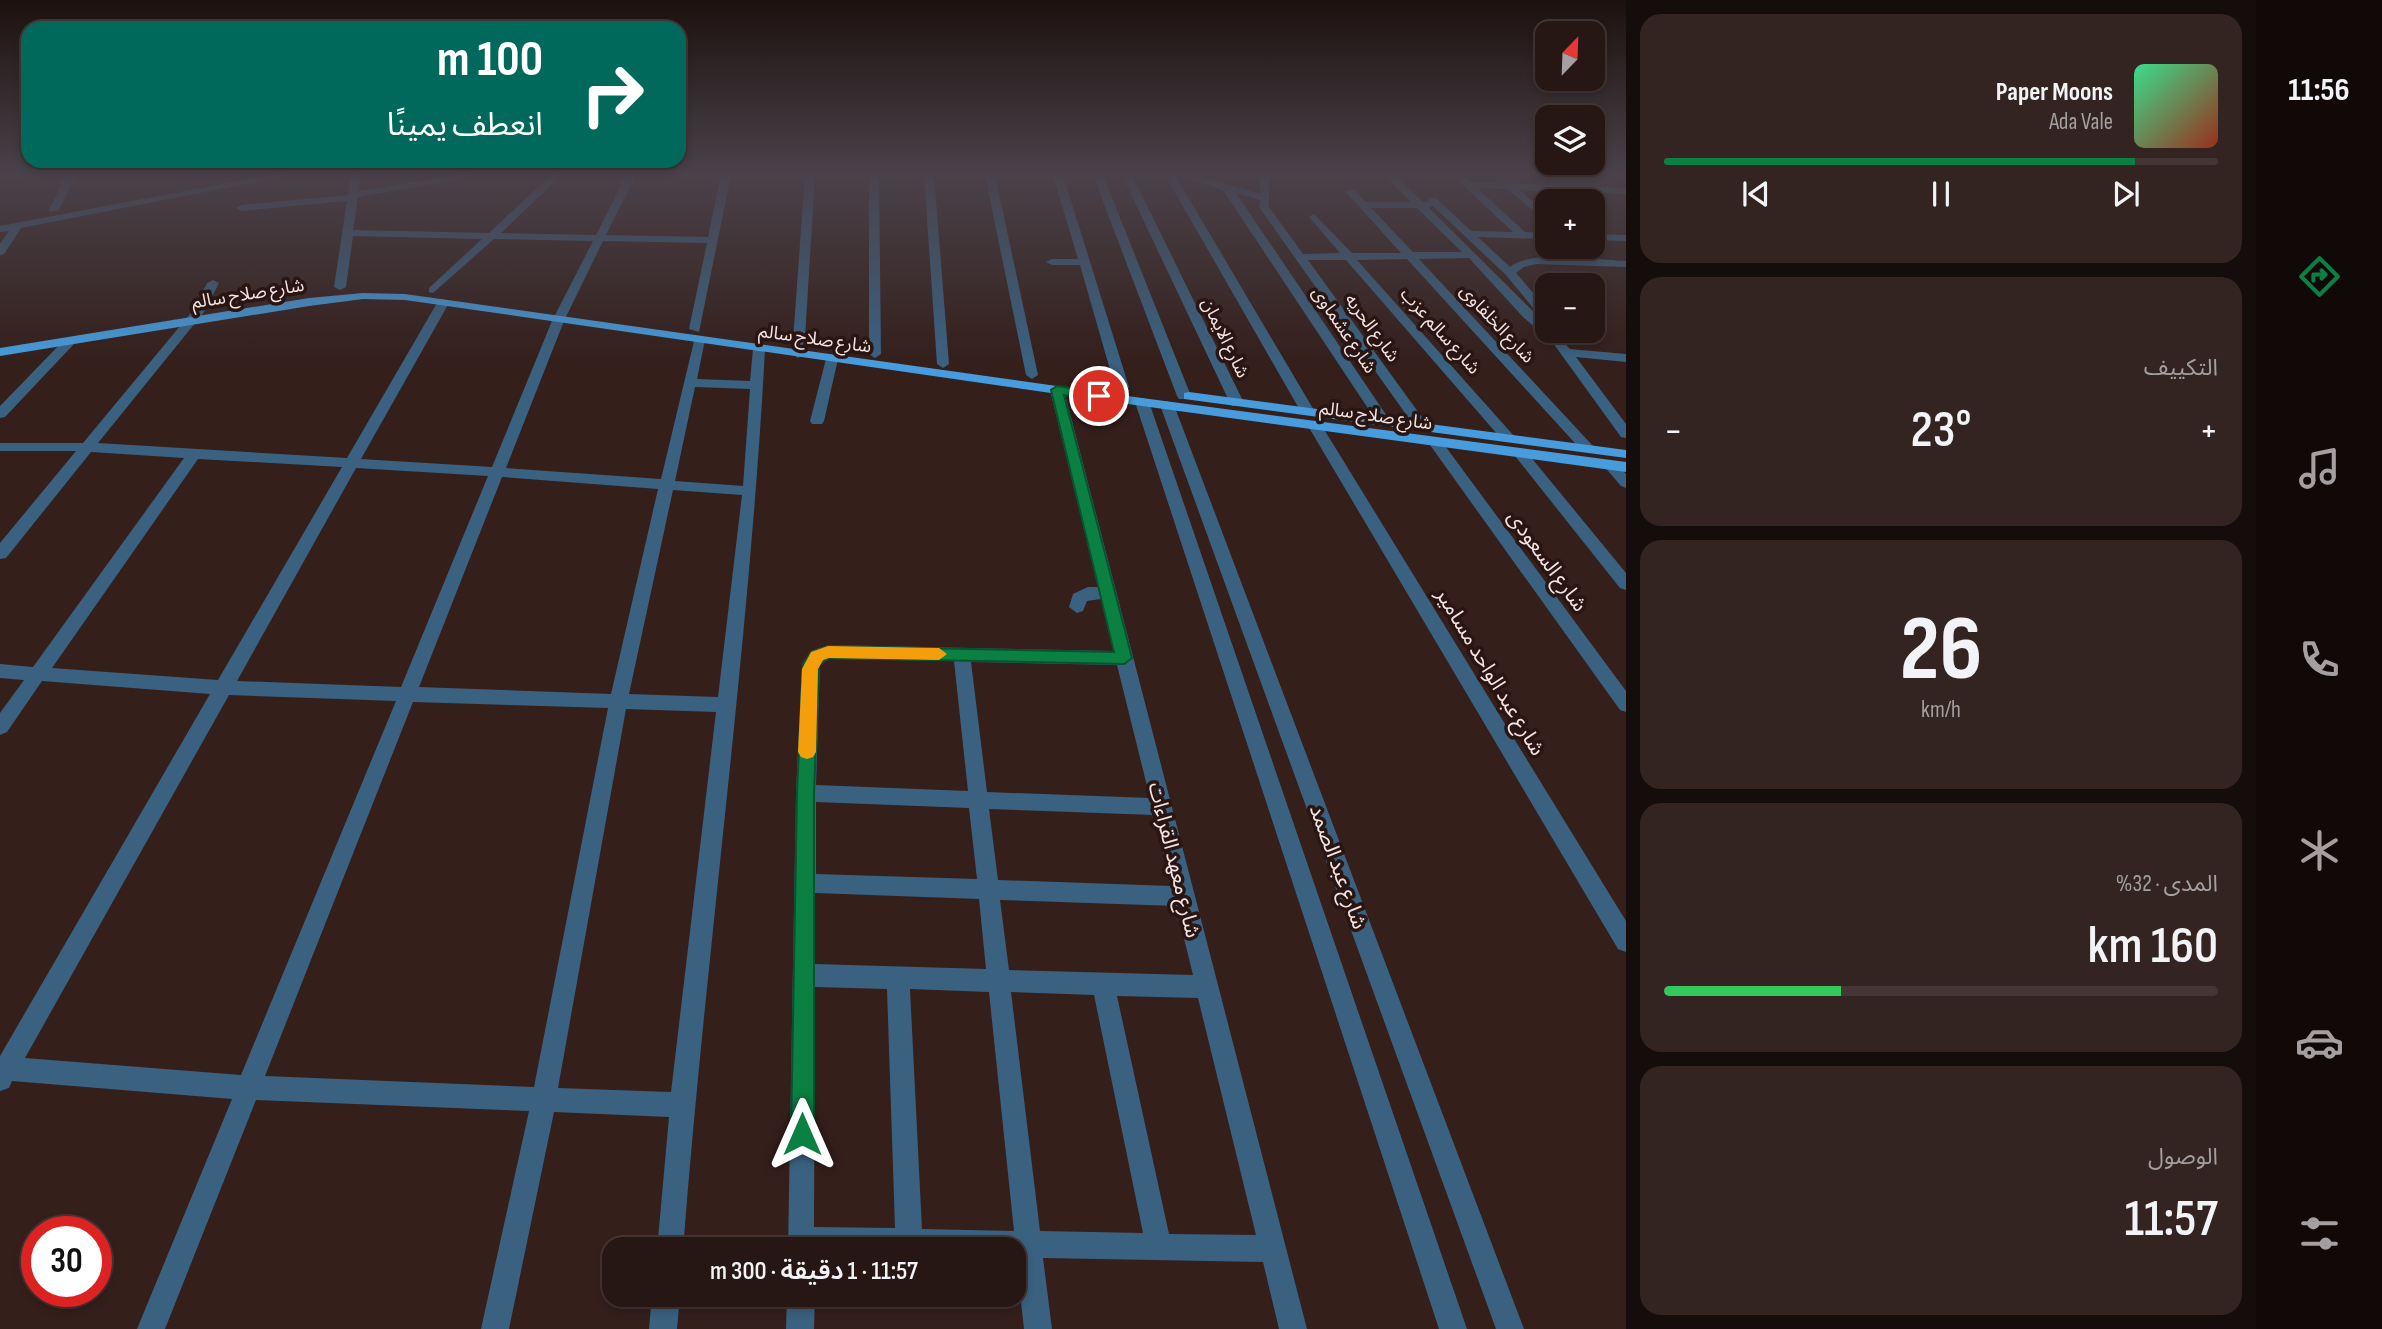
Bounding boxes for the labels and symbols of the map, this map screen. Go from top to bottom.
north arrow [1535,21,1605,91]
street label: شارع صلاح سالم [190,275,306,316]
street label: شارع الخلفاوى [1453,280,1539,370]
street label: شارع عشماوى [1305,283,1381,379]
street label: شارع سالم عزب [1393,283,1484,381]
street label: شارع الحريه [1338,290,1404,368]
street label: شارع الايمان [1194,295,1253,383]
street label: شارع صلاح سالم [757,321,873,360]
pin [1069,366,1129,426]
street label: شارع صلاح سالم [1318,398,1434,437]
street label: شارع السعودى [1500,505,1592,618]
street label: شارع عبد الواحد مسامير [1428,583,1550,761]
street label: شارع معهد القراءات [1141,780,1205,941]
street label: شارع عبد الصمد [1302,802,1372,933]
position arrow [765,1097,839,1171]
speed limit sign: 30 [21,1216,112,1307]

